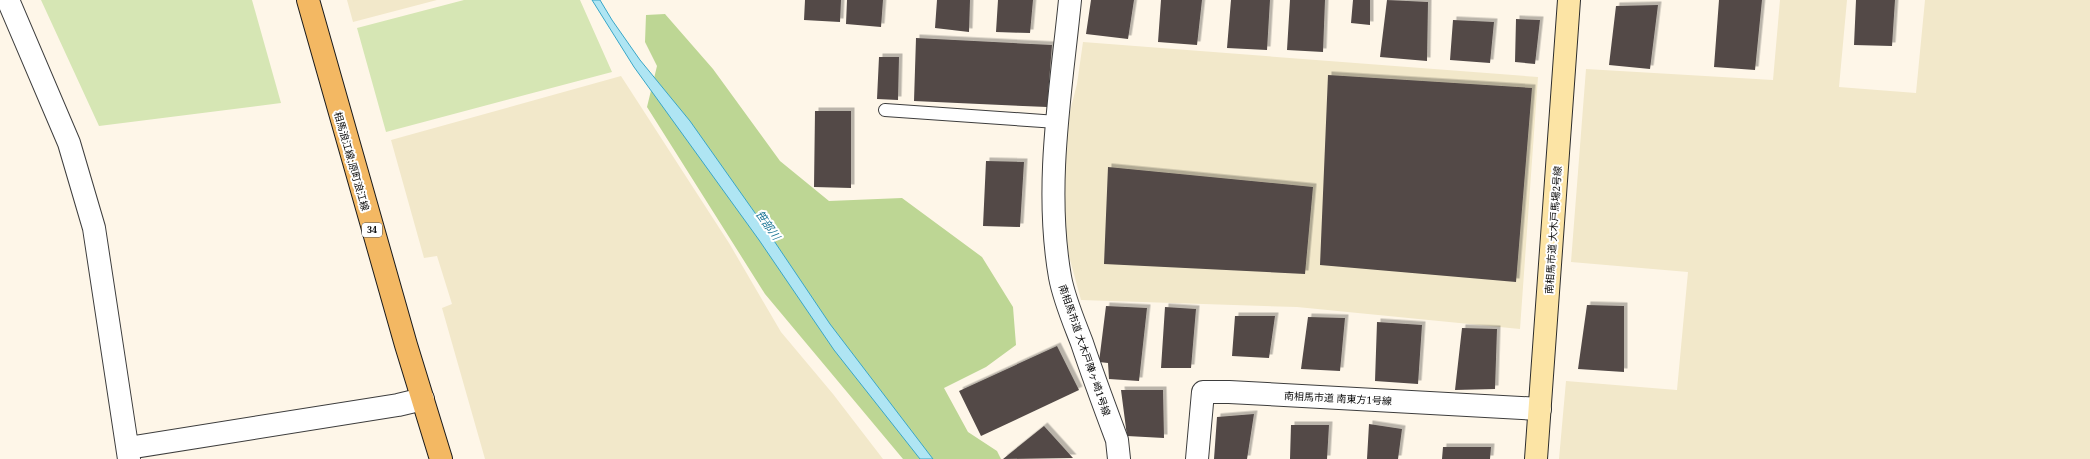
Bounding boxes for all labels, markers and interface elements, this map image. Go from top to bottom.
street label: 相馬浪江線;原町浪江線 [331,110,373,212]
street label: 南相馬市道 大木戸馬場2号線 [1542,166,1564,294]
water label: 笹部川 [753,207,785,243]
road number: 34 [362,223,382,237]
street label: 南相馬市道 大木戸陣ヶ崎1号線 [1056,282,1114,418]
street label: 南相馬市道 南東方1号線 [1284,388,1392,408]

